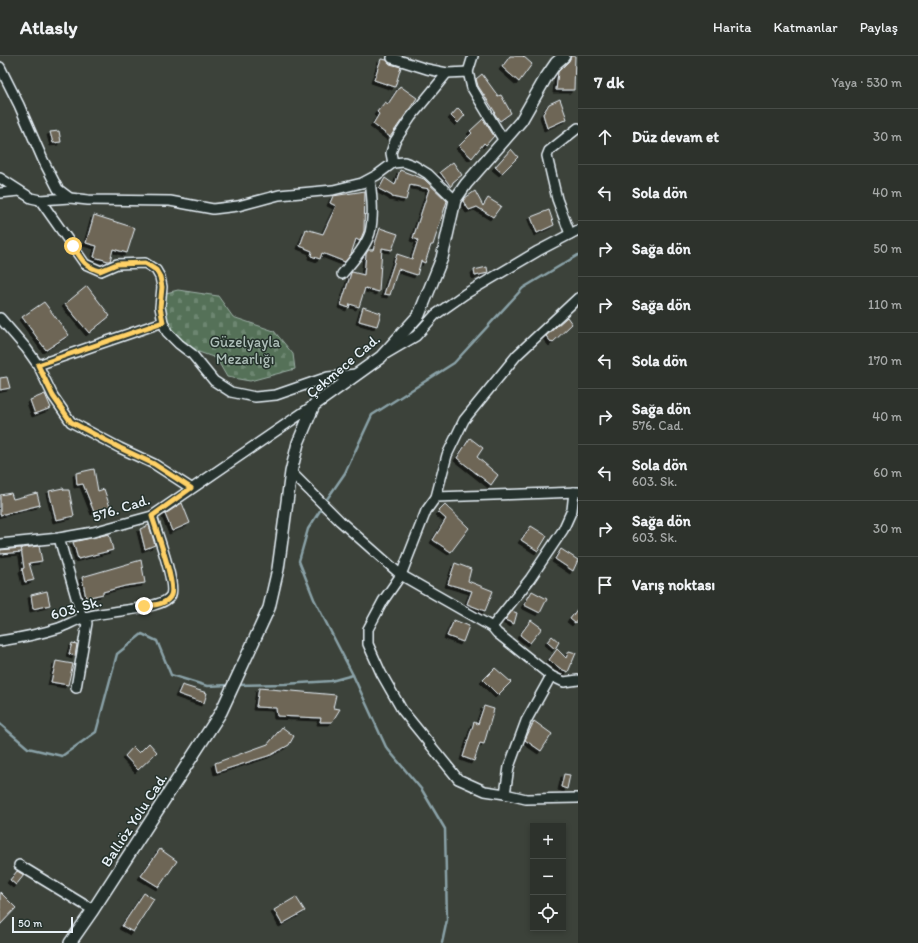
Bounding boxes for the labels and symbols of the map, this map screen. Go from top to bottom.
route start [64,237,82,255]
street label: Çekmece Cad. [302,330,384,402]
park label: Güzelyayla Mezarlığı [210,333,280,368]
street label: 576. Cad. [90,490,152,526]
street label: 603. Sk. [48,592,104,624]
route end [135,597,153,615]
street label: Ballıöz Yolu Cad. [97,770,171,870]
scale bar [12,915,73,934]

